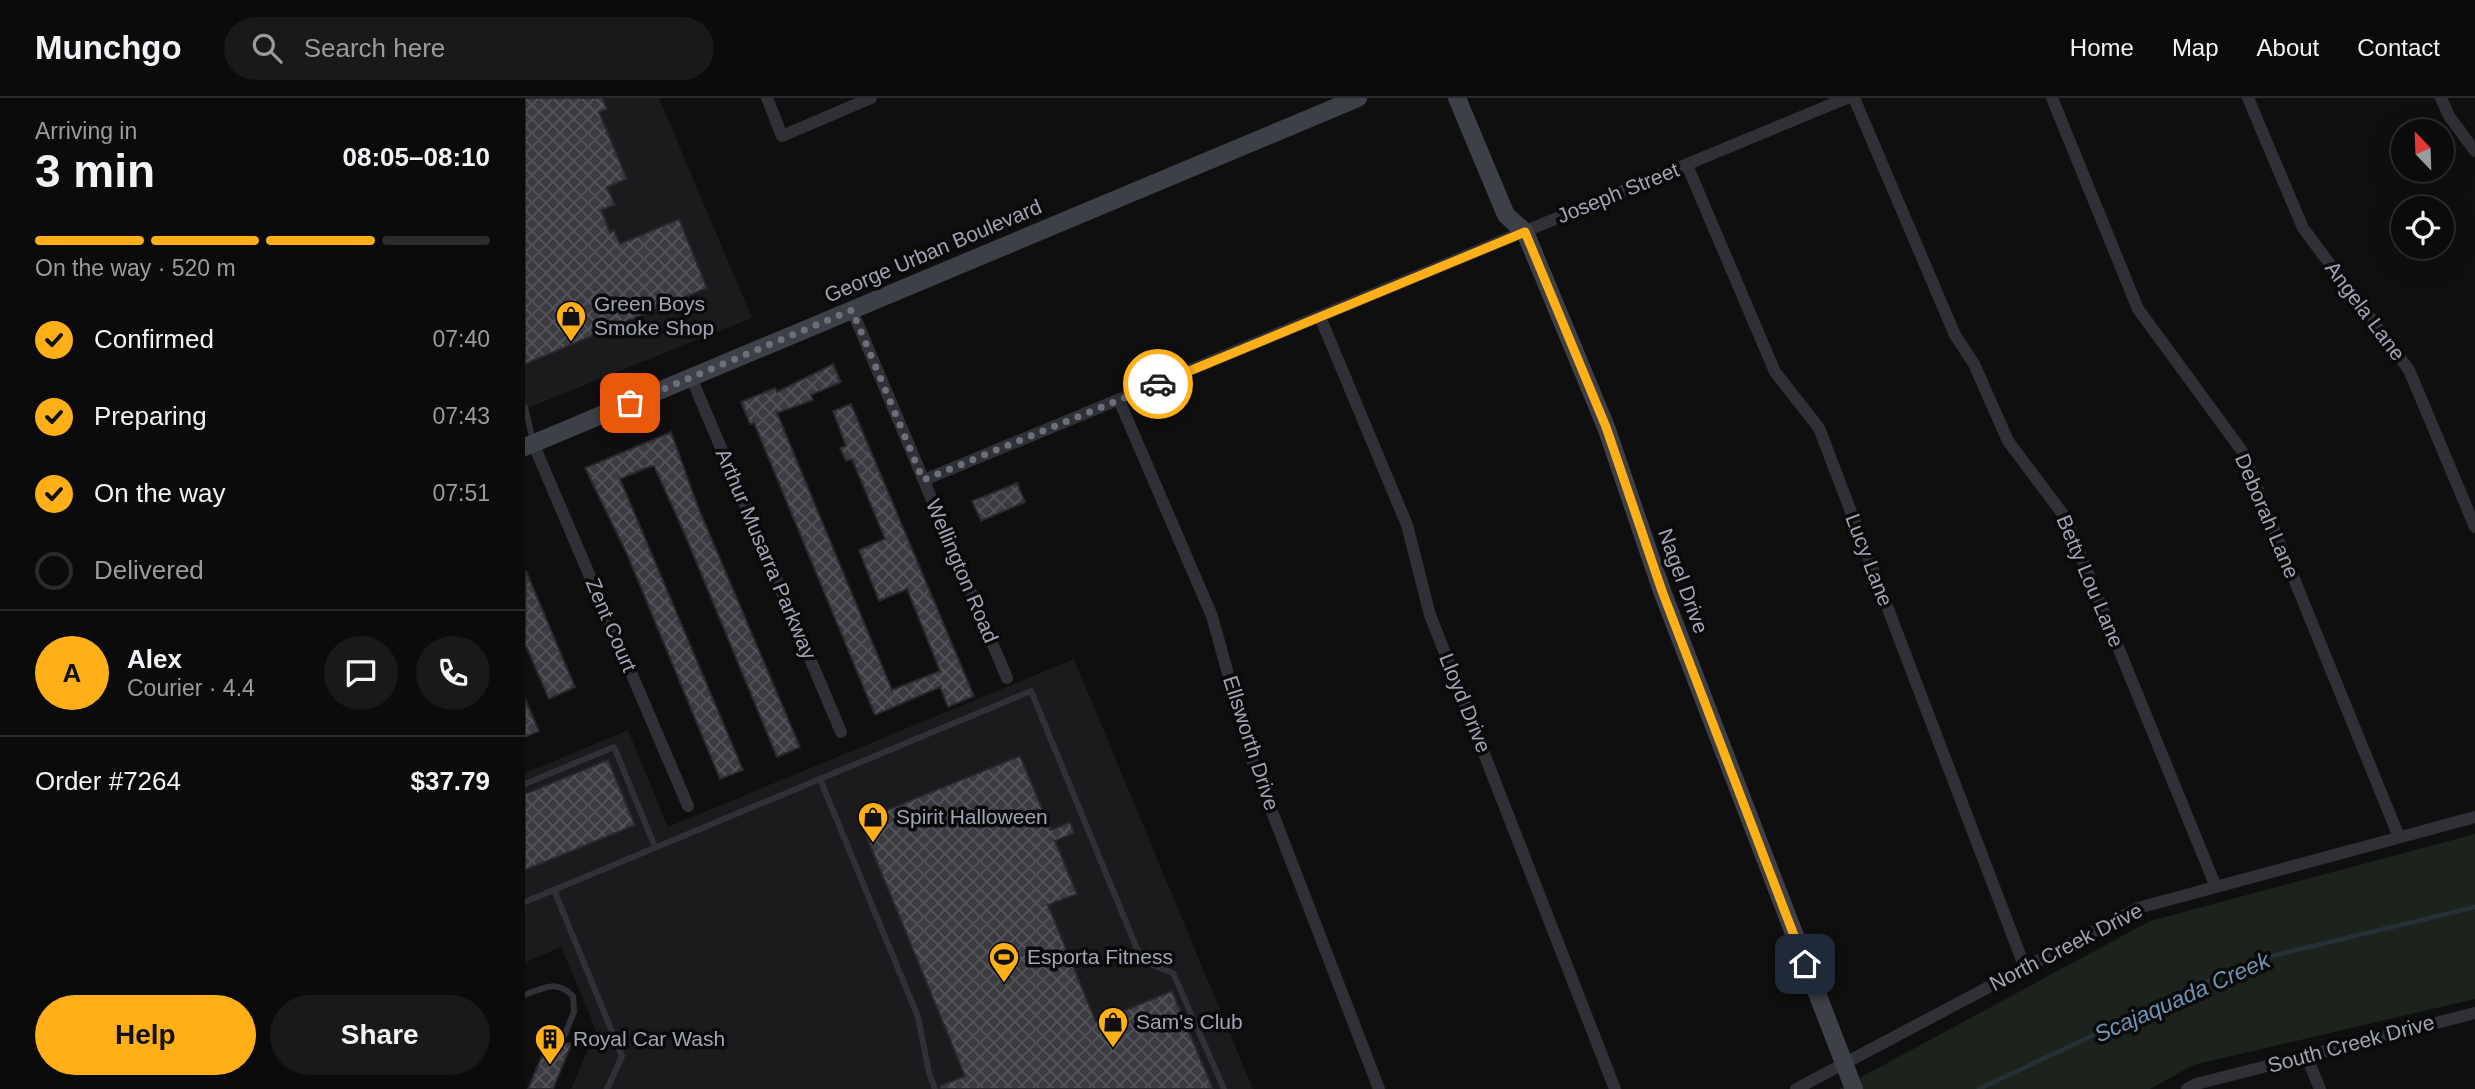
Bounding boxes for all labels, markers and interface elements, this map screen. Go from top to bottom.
search box [224,17,714,80]
text: Munchgo [35,29,182,66]
icon: search [248,29,286,67]
text: Search here [304,33,445,63]
text: Home [2070,34,2134,61]
text: Map [2172,34,2219,61]
text: About [2257,34,2319,61]
text: Contact [2357,34,2440,61]
text: Arriving in [35,118,137,144]
north arrow [2391,119,2453,182]
map controls [2391,119,2454,259]
text: 08:05–08:10 [343,142,490,172]
text: 3 min [35,145,155,197]
street label: Joseph Street [1553,158,1682,227]
street label: George Urban Boulevard [821,194,1045,307]
button: locate [2391,196,2454,259]
text: On the way · 520 m [35,255,236,281]
street label: Angela Lane [2321,257,2410,365]
place label: Green Boys Smoke Shop [594,292,714,339]
shop icon: Green Boys Smoke Shop [554,299,588,343]
icon: check [35,321,73,359]
text: Confirmed [94,324,214,354]
text: 07:40 [432,326,490,352]
courier [1123,349,1193,419]
icon: car [1139,365,1177,403]
pin [600,373,660,433]
icon: bag [611,384,649,422]
icon: check [35,398,73,436]
text: Preparing [94,401,207,431]
text: 07:43 [432,403,490,429]
street label: Arthur Musarra Parkway [712,445,821,663]
street label: Deborah Lane [2231,450,2304,582]
icon: check [35,475,73,513]
text: On the way [94,478,226,508]
text: 07:51 [432,480,490,506]
street label: Wellington Road [922,496,1003,646]
street label: Lucy Lane [1841,510,1898,609]
street label: Betty Lou Lane [2052,511,2129,650]
street label: Nagel Drive [1654,525,1713,636]
text: Delivered [94,555,204,585]
street label: Zent Court [581,575,641,675]
button: chat [324,636,398,710]
button: phone [416,636,490,710]
text: Alex [127,644,182,674]
street label: Lloyd Drive [1435,650,1496,756]
text: A [63,658,81,688]
street label: Ellsworth Drive [1219,673,1284,813]
text: Courier · 4.4 [127,675,255,701]
text: Order #7264 [35,766,181,796]
text: $37.79 [410,766,490,796]
shop icon: Spirit Halloween [856,800,890,844]
place label: Spirit Halloween [896,805,1048,828]
street label: North Creek Drive [1986,898,2146,995]
pin [1775,934,1835,994]
sports icon: Esporta Fitness [987,940,1021,984]
place label: Esporta Fitness [1027,945,1173,968]
icon: home [1786,945,1824,983]
water label: Scajaquada Creek [2090,946,2275,1047]
button: Help [35,995,256,1075]
button: Share [270,995,490,1075]
shop icon: Sam's Club [1096,1005,1130,1049]
place label: Sam's Club [1136,1010,1243,1033]
street label: South Creek Drive [2265,1010,2437,1077]
building icon: Royal Car Wash [533,1022,567,1066]
place label: Royal Car Wash [573,1027,725,1050]

